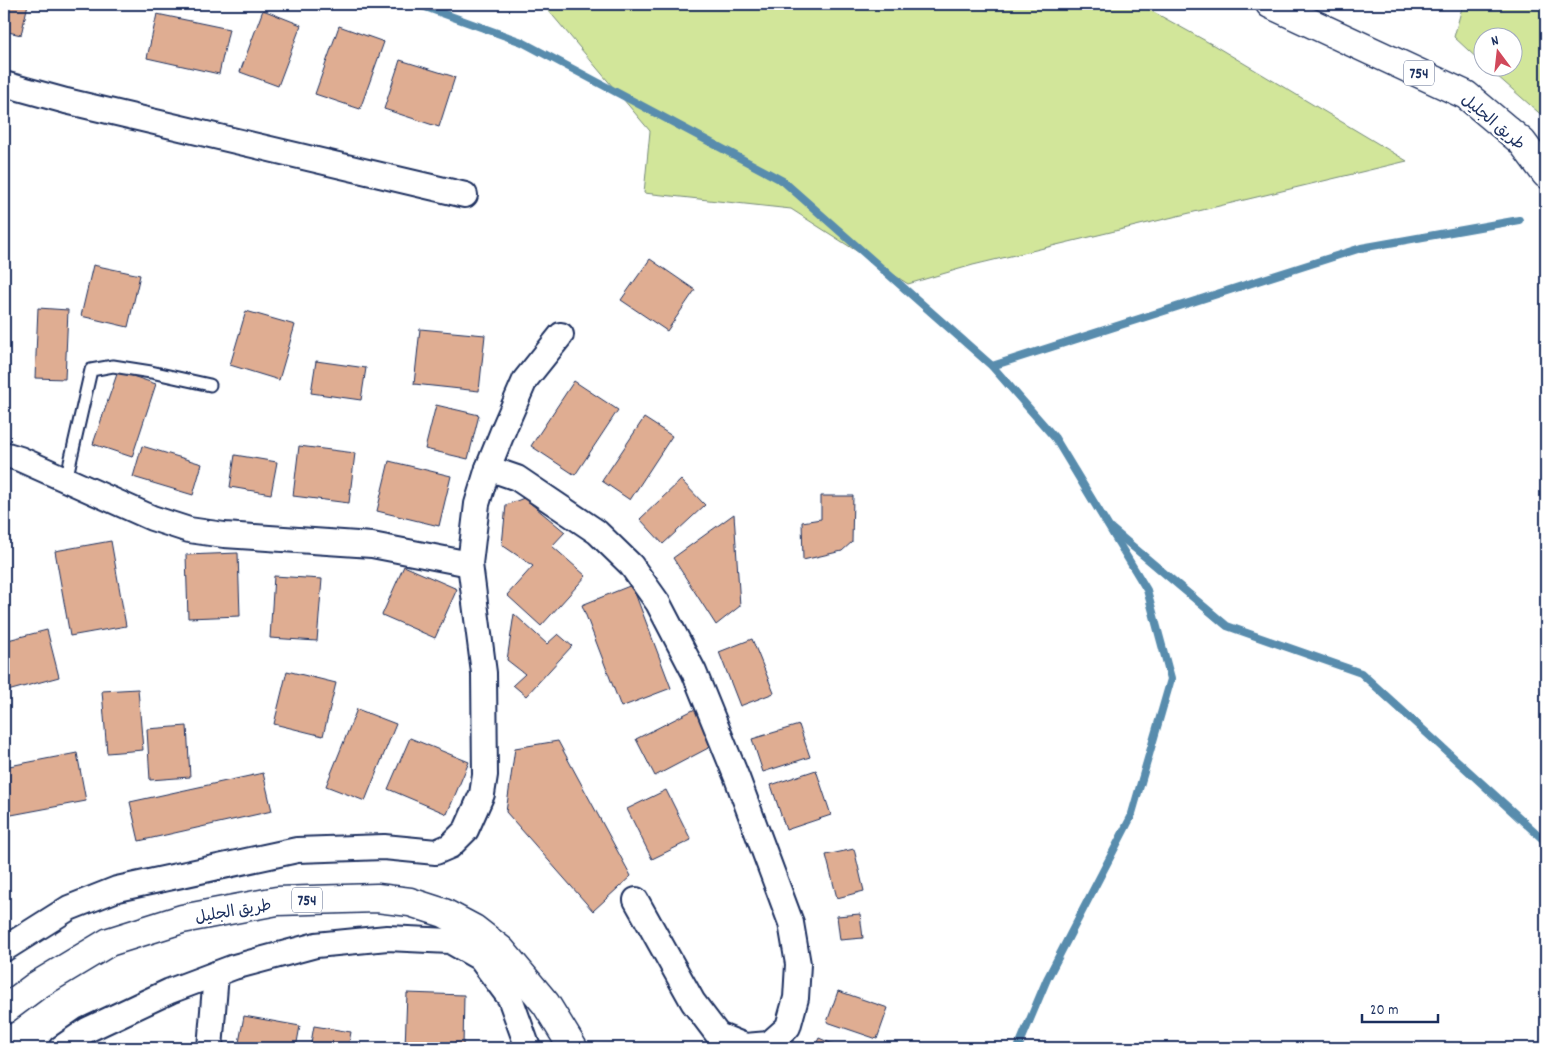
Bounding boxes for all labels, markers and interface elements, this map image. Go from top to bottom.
north arrow [1472,28,1522,78]
text: N [1489,31,1501,52]
road number: 754 [1404,60,1434,86]
street label: طريق الجليل [1455,89,1529,157]
road number: 754 [292,888,322,912]
street label: طريق الجليل [193,894,273,930]
scale bar [1362,992,1439,1024]
text: 20 m [1370,1000,1398,1022]

